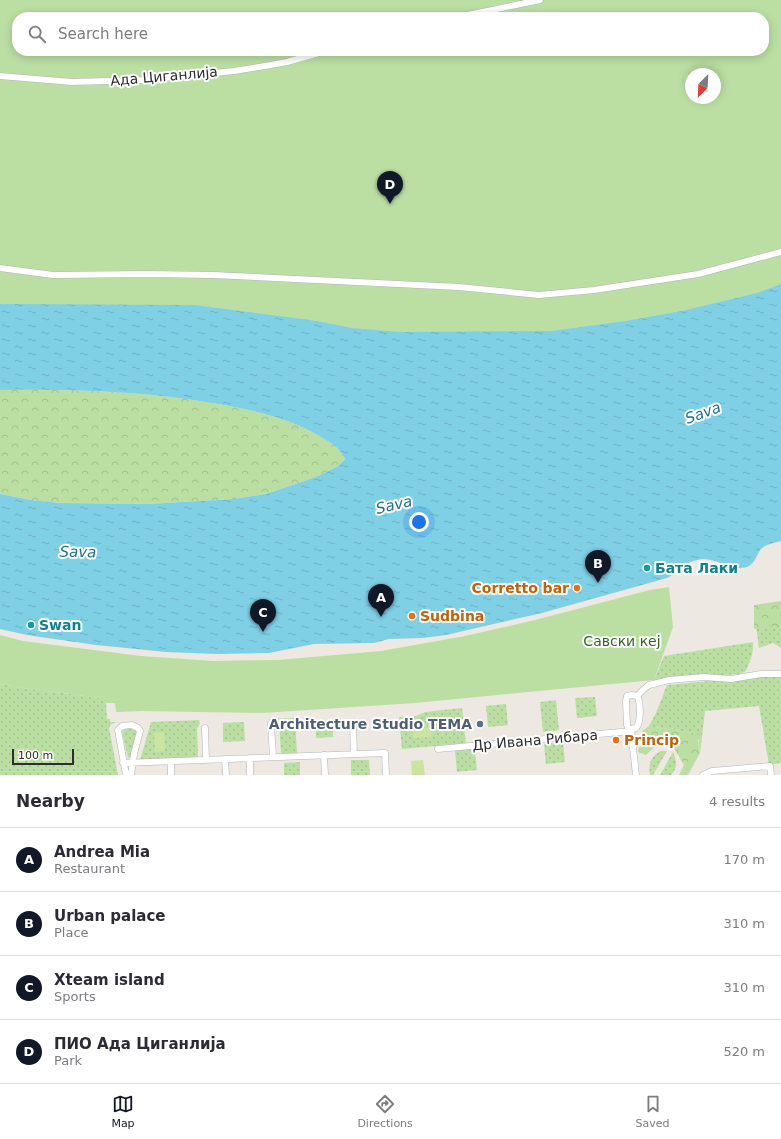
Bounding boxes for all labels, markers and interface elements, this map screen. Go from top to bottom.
search box [12,12,769,56]
icon: search [26,23,48,45]
text: Search here [58,25,148,43]
street label: Ада Циганлија [110,63,218,89]
north arrow [685,68,721,104]
pin: D [377,171,403,204]
water label: Sava [683,398,723,428]
water label: Sava [374,492,414,518]
your location [409,512,429,532]
water label: Sava [59,543,97,561]
pin: B [585,550,611,583]
place label: Бата Лаки [655,560,738,576]
marker: Бата Лаки [642,563,652,573]
place label: Corretto bar [472,580,569,596]
marker: Corretto bar [572,583,582,593]
pin: A [368,584,394,617]
pin: C [250,599,276,632]
place label: Sudbina [420,608,484,624]
marker: Sudbina [407,611,417,621]
place label: Swan [39,617,81,633]
marker: Swan [26,620,36,630]
park label: Савски кеј [583,633,661,649]
place label: Architecture Studio TEMA [269,716,472,732]
marker: Architecture Studio TEMA [475,719,485,729]
street label: Др Ивана Рибара [472,727,598,753]
place label: Princip [624,732,679,748]
marker: Princip [611,735,621,745]
scale bar [12,747,74,766]
text: 100 m [18,749,53,762]
text: Nearby [16,791,85,811]
text: 4 results [709,794,765,809]
text: Andrea Mia [54,843,150,861]
text: A [24,852,34,867]
text: 170 m [723,852,765,867]
text: Restaurant [54,861,125,876]
text: Urban palace [54,907,166,925]
text: B [24,916,34,931]
text: 310 m [723,916,765,931]
text: Place [54,925,89,940]
text: Xteam island [54,971,165,989]
text: C [24,980,34,995]
text: 310 m [723,980,765,995]
text: Sports [54,989,96,1004]
text: ПИО Ада Циганлија [54,1035,226,1053]
text: D [24,1044,34,1059]
text: 520 m [723,1044,765,1059]
text: Park [54,1053,82,1068]
tab: Map [111,1093,135,1130]
tab: Directions [357,1093,413,1130]
tab: Saved [636,1093,670,1130]

